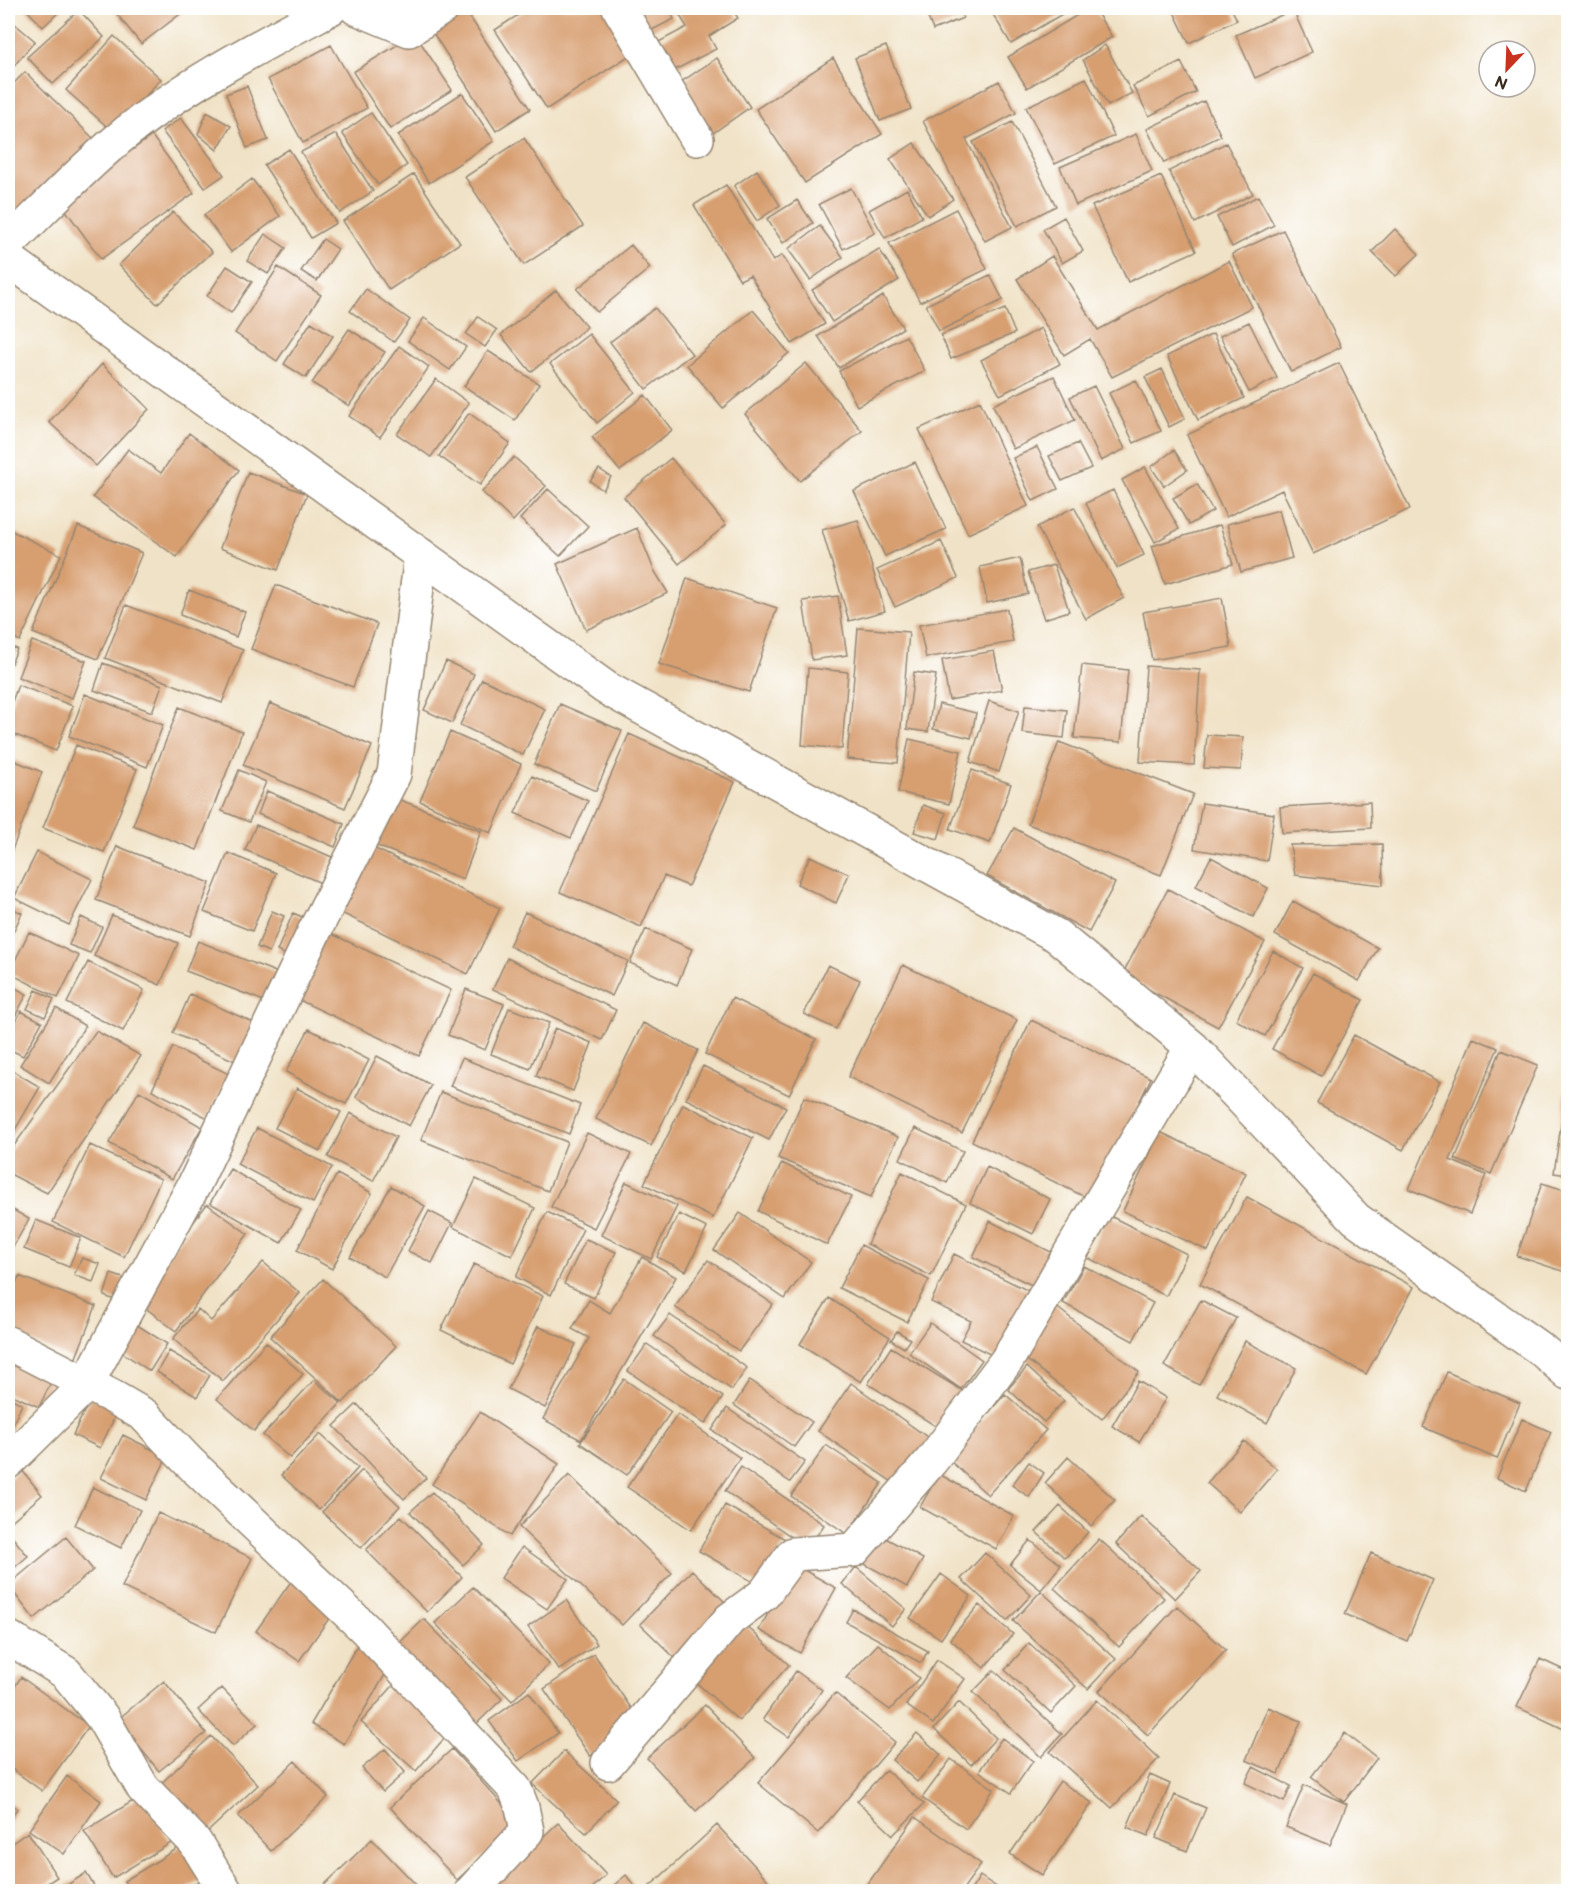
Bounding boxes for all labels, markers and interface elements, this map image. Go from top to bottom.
north arrow [1477,39,1537,99]
text: N [1492,70,1511,93]

